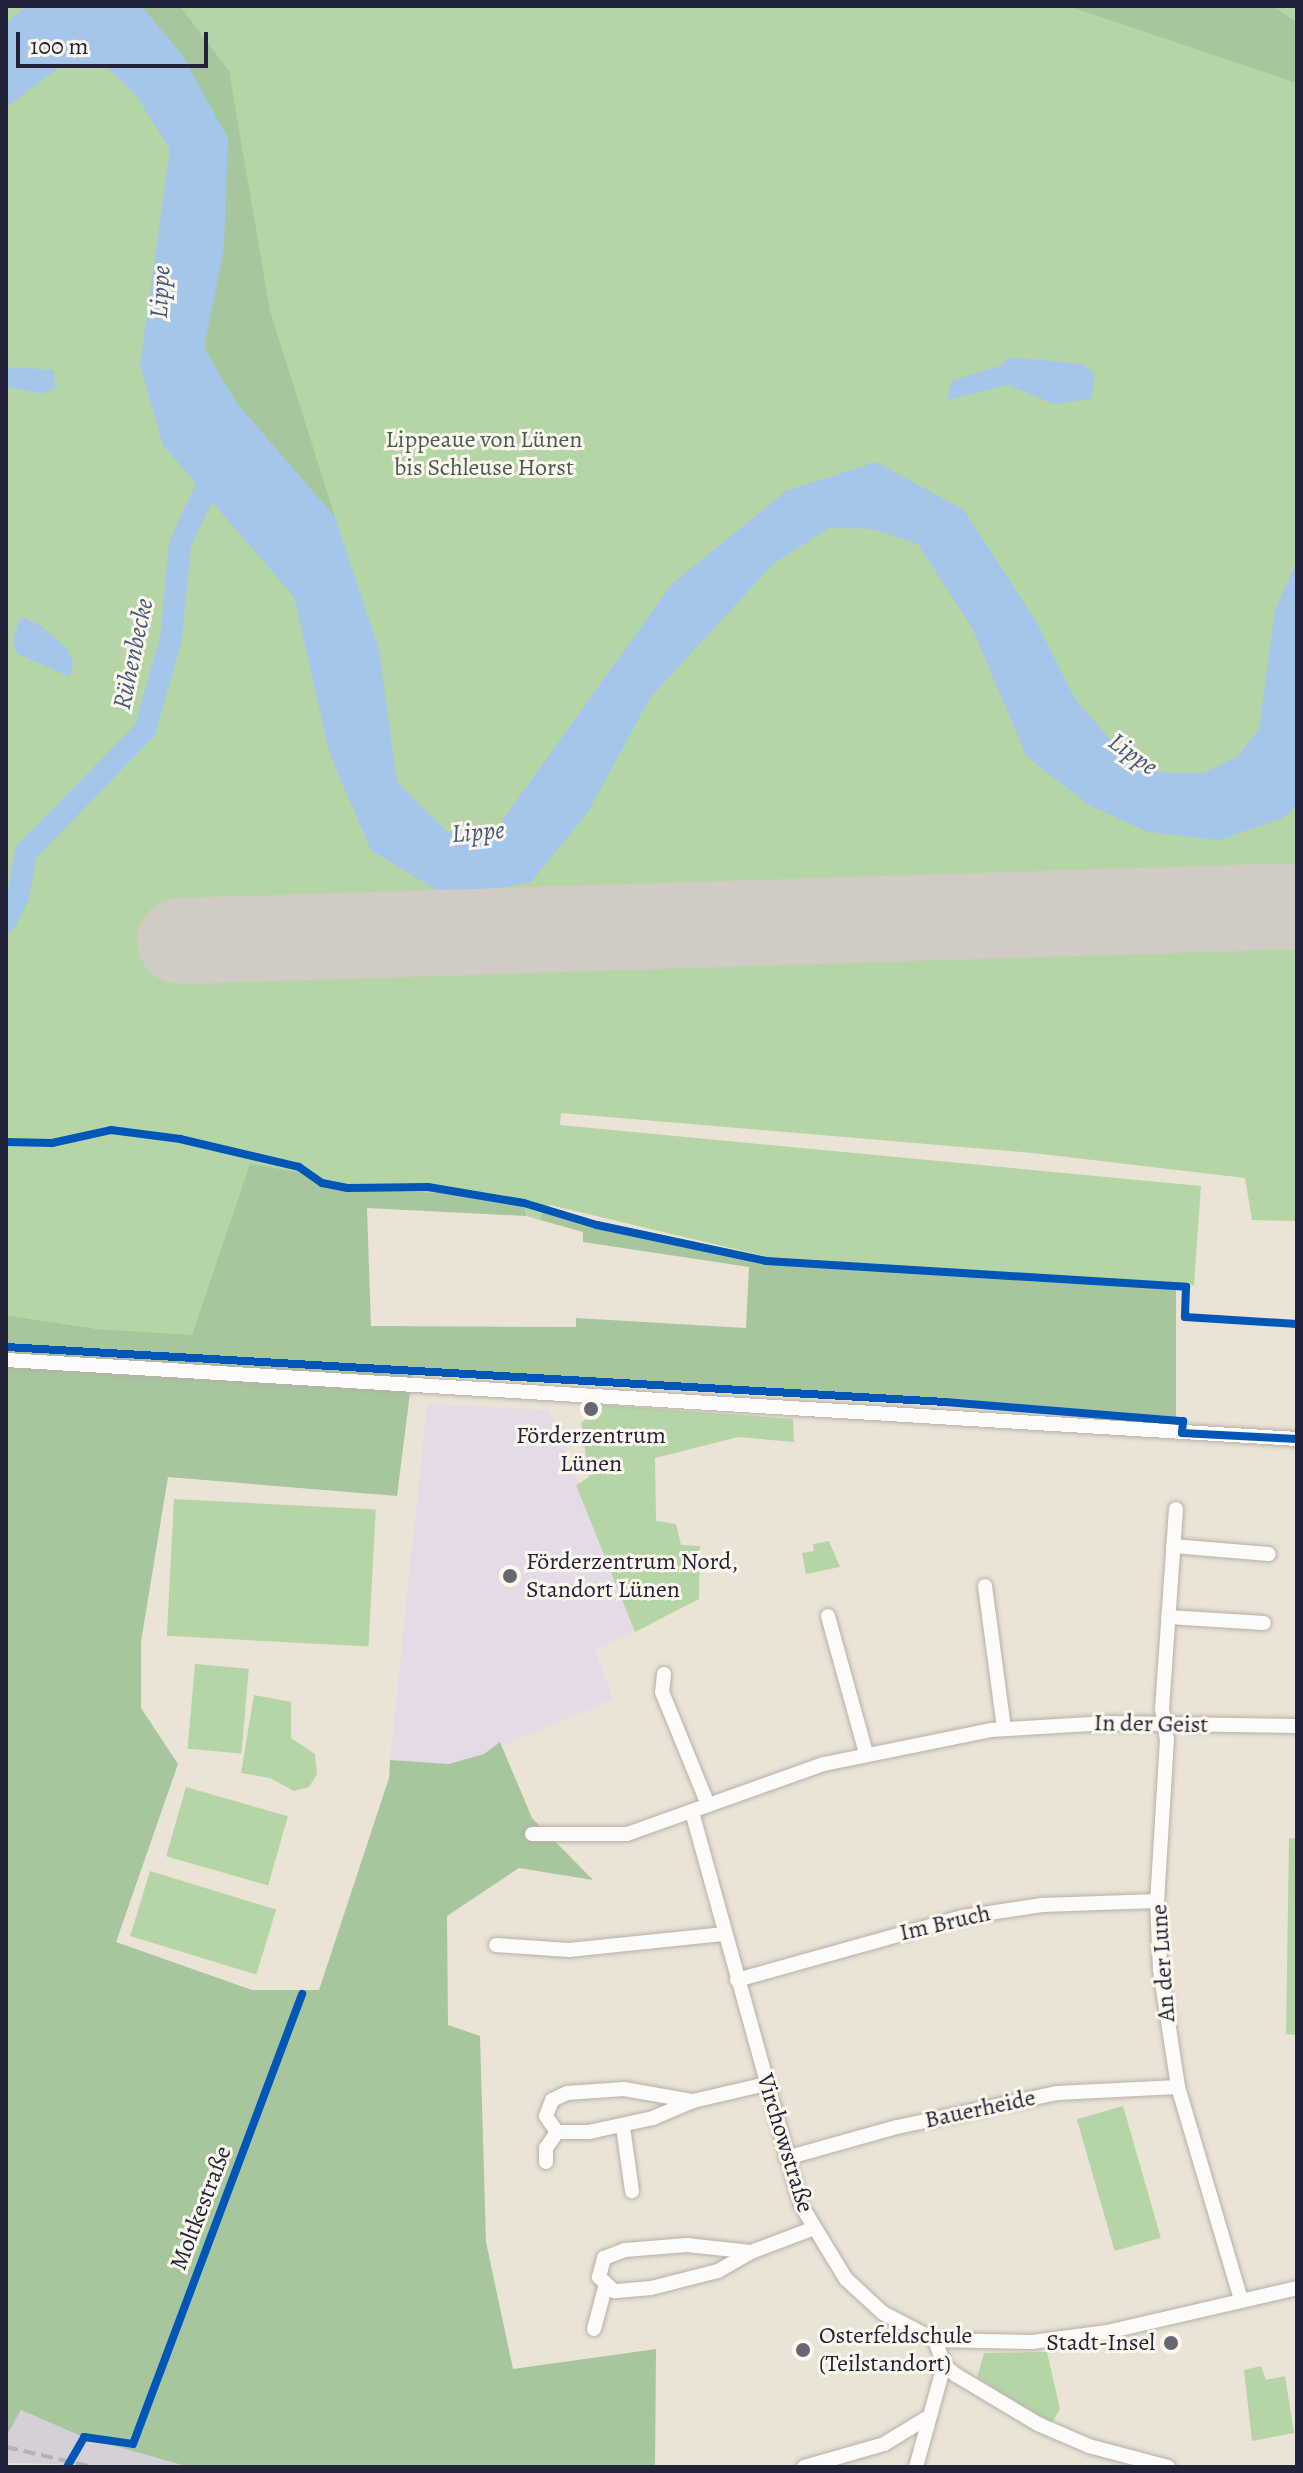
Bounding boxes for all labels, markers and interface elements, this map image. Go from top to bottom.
scale bar [20,16,212,66]
text: 100 m [30,30,89,62]
water label: Lippe [143,265,177,319]
park label: Lippeaue von Lünen bis Schleuse Horst [385,426,583,482]
water label: Rühenbecke [106,596,160,712]
water label: Lippe [1102,726,1164,782]
water label: Lippe [450,814,506,850]
marker: Förderzentrum Lünen [582,1400,600,1418]
place label: Förderzentrum Lünen [516,1422,666,1478]
place label: Förderzentrum Nord, Standort Lünen [526,1548,738,1604]
marker: Förderzentrum Nord, Standort Lünen [501,1567,519,1585]
street label: In der Geist [1093,1709,1209,1739]
street label: Im Bruch [897,1899,993,1947]
street label: An der Lune [1145,1903,1181,2023]
street label: Virchowstraße [750,2070,820,2216]
street label: Bauerheide [922,2083,1038,2135]
street label: Moltkestraße [164,2142,238,2274]
place label: Osterfeldschule (Teilstandort) [819,2322,972,2378]
place label: Stadt-Insel [1046,2329,1155,2357]
marker: Stadt-Insel [1162,2334,1180,2352]
marker: Osterfeldschule (Teilstandort) [794,2341,812,2359]

